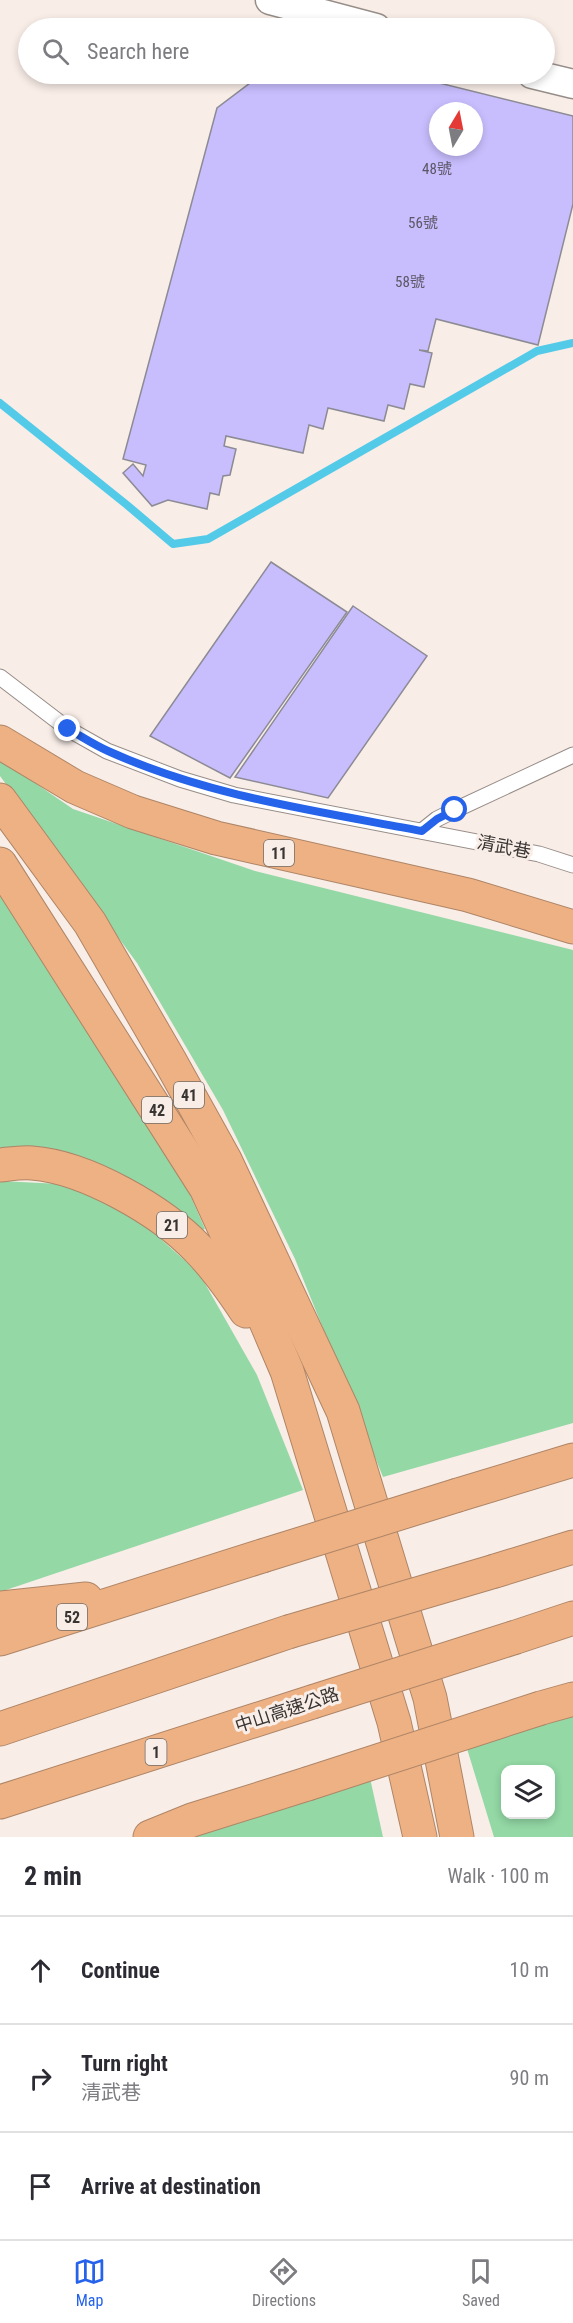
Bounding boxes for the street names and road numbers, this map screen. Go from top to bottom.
street label: 清武巷 [476,831,533,862]
road number: 11 [264,840,294,866]
road number: 41 [174,1082,204,1108]
road number: 42 [142,1097,172,1123]
road number: 21 [157,1212,187,1238]
road number: 52 [57,1604,87,1630]
street label: 中山高速公路 [232,1683,341,1736]
road number: 1 [146,1739,166,1765]

